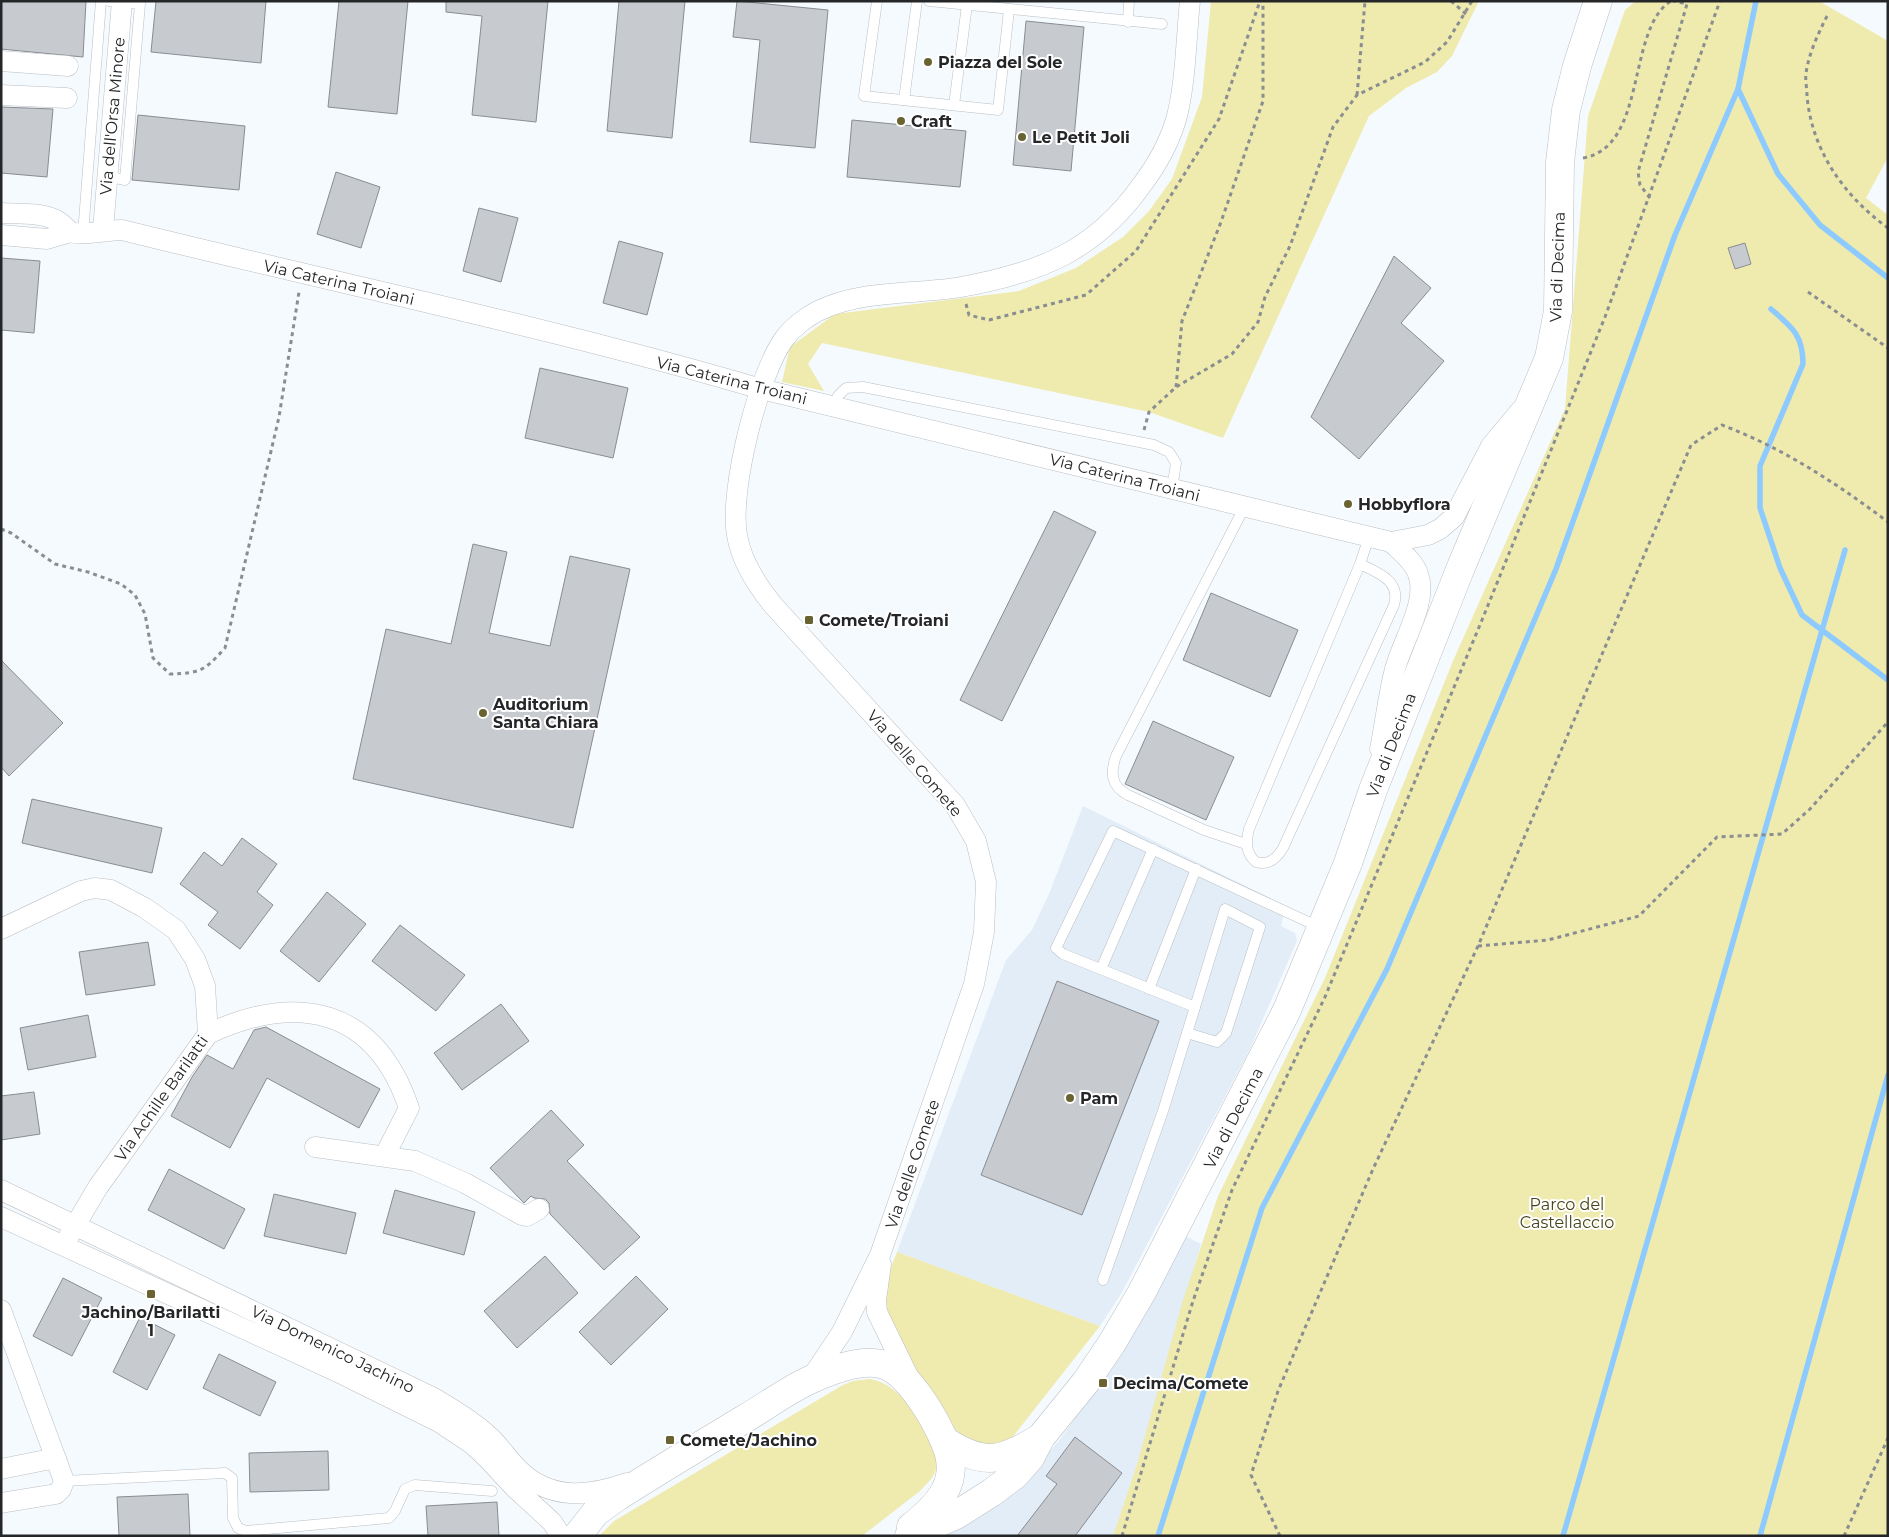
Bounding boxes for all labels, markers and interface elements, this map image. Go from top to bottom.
street label: Via dell'Orsa Minore [96,36,129,196]
place label: Piazza del Sole [938,53,1062,72]
marker: Piazza del Sole [922,56,934,68]
place label: Craft [911,112,952,131]
marker: Craft [895,115,907,127]
place label: Le Petit Joli [1032,128,1130,147]
marker: Le Petit Joli [1016,131,1028,143]
street label: Via di Decima [1546,211,1569,323]
street label: Via Caterina Troiani [261,256,416,309]
street label: Via Caterina Troiani [655,353,809,408]
street label: Via Caterina Troiani [1048,450,1202,505]
place label: Hobbyflora [1358,495,1451,514]
marker: Hobbyflora [1342,498,1354,510]
place label: Comete/Troiani [819,611,949,630]
marker: Comete/Troiani [803,614,815,626]
street label: Via di Decima [1363,690,1420,800]
place label: Auditorium Santa Chiara [492,695,599,732]
street label: Via delle Comete [863,706,966,821]
marker: Auditorium Santa Chiara [477,707,489,719]
street label: Via Achille Barilatti [111,1032,212,1165]
street label: Via di Decima [1200,1065,1267,1172]
place label: Pam [1080,1089,1118,1108]
marker: Pam [1064,1092,1076,1104]
street label: Via delle Comete [881,1097,943,1231]
park label: Parco del Castellaccio [1520,1195,1614,1232]
marker: Jachino/Barilatti 1 [145,1288,157,1300]
street label: Via Domenico Jachino [248,1302,417,1397]
place label: Jachino/Barilatti 1 [81,1303,220,1340]
place label: Decima/Comete [1113,1374,1249,1393]
marker: Decima/Comete [1097,1377,1109,1389]
place label: Comete/Jachino [680,1431,817,1450]
marker: Comete/Jachino [664,1434,676,1446]

